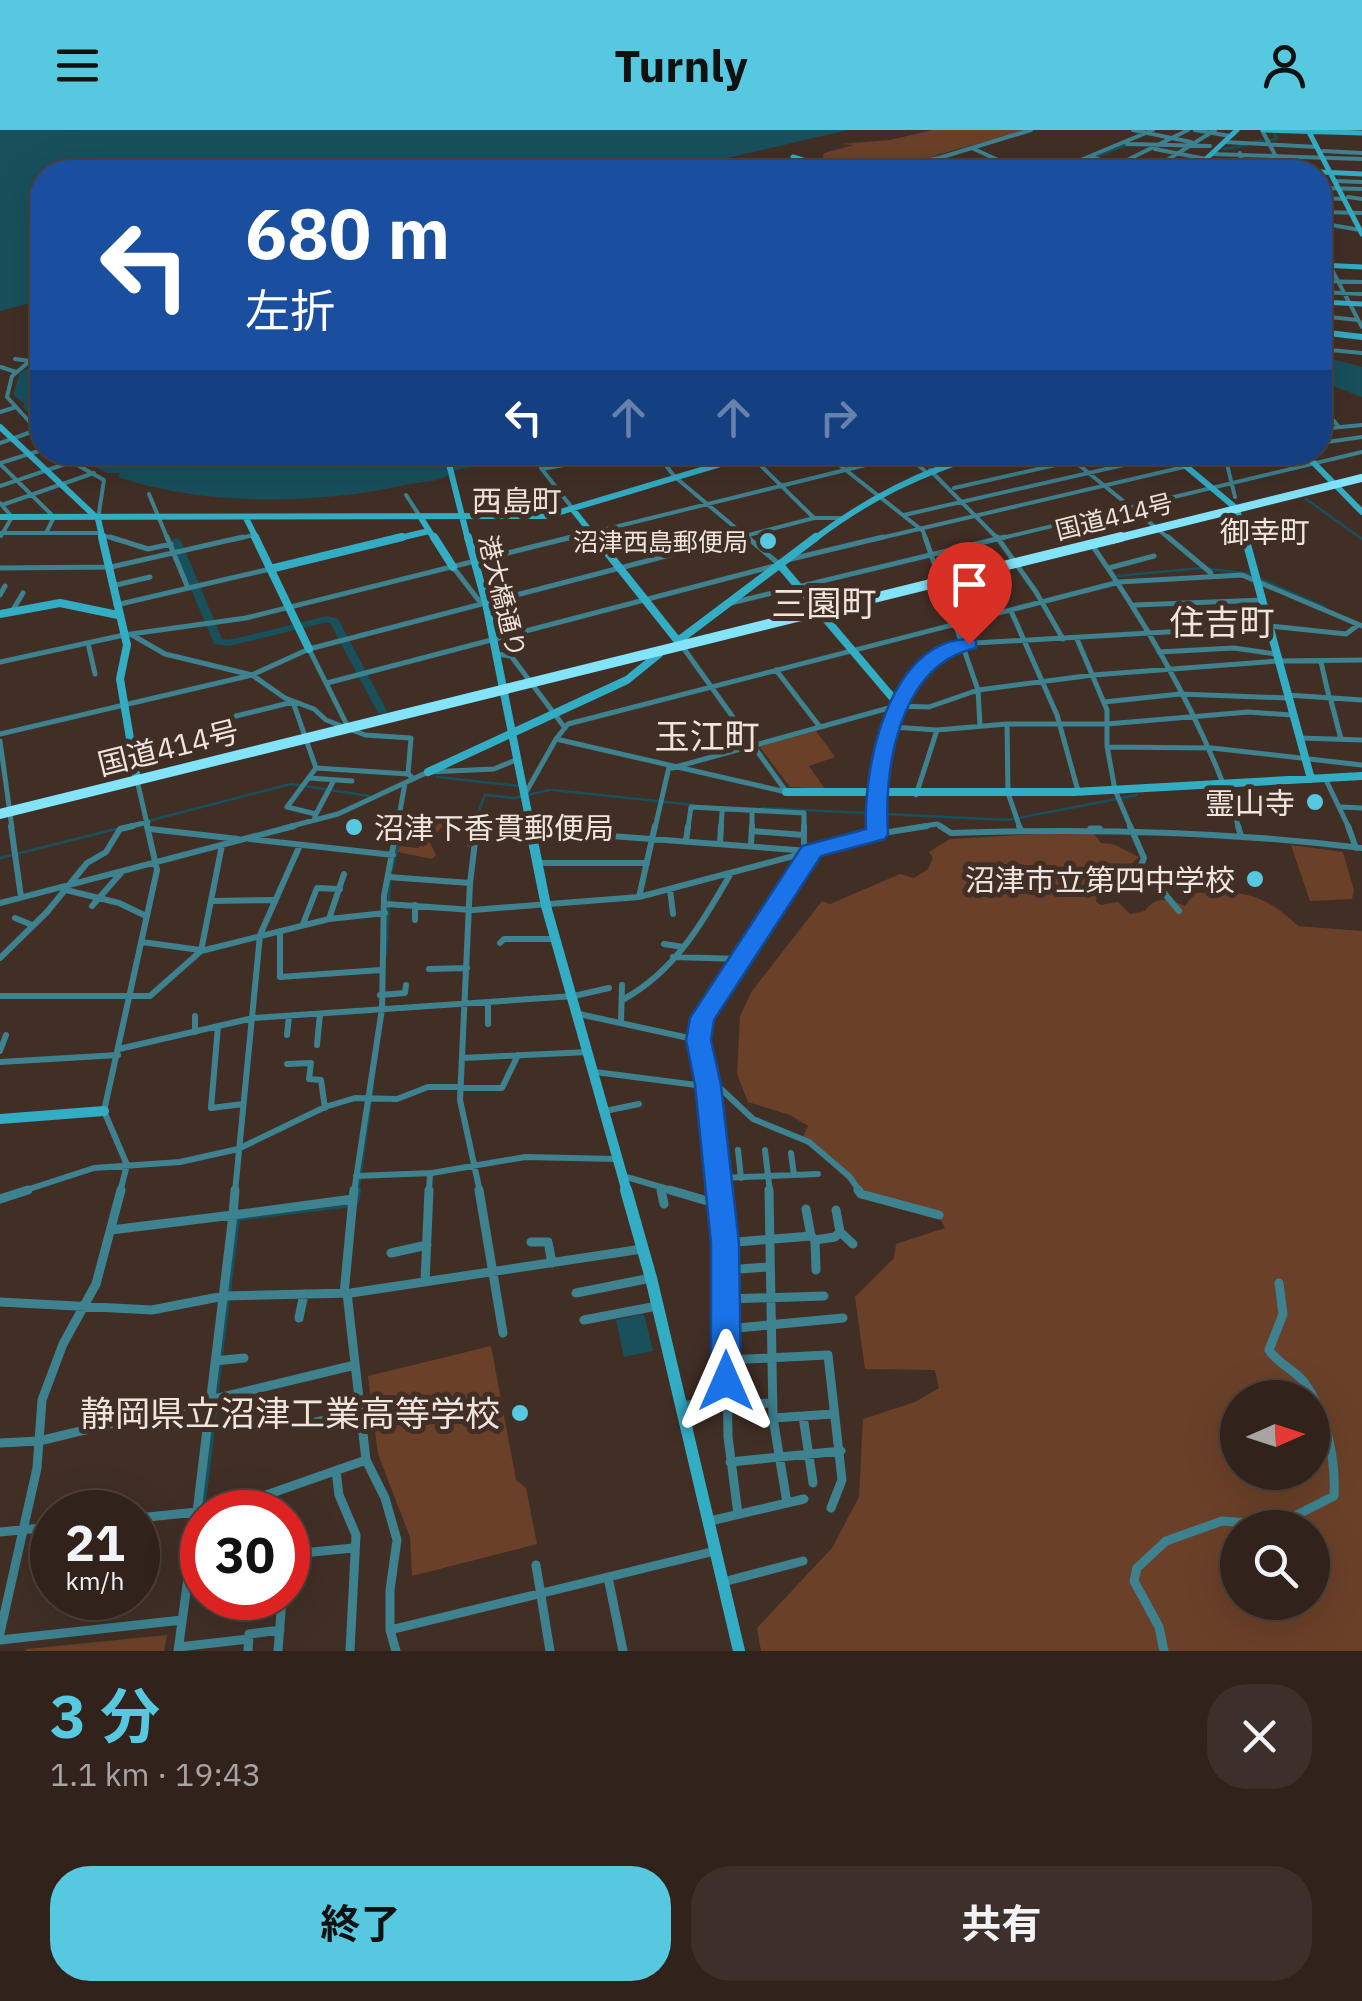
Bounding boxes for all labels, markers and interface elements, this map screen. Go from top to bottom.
text: Turnly [614,36,748,94]
icon: menu [50,38,105,93]
icon: person [1257,38,1312,93]
text: 680 m [245,187,450,278]
icon: left [80,200,210,330]
text: 左折 [245,281,335,339]
icon: left [496,390,551,445]
icon: ahead [601,390,656,445]
icon: ahead [706,390,761,445]
icon: right [811,390,866,445]
district label: 西島町 [472,481,562,520]
street label: 国道414号 [1052,485,1176,547]
district label: 御幸町 [1220,512,1310,551]
place label: 沼津西島郵便局 [573,525,748,558]
marker: 沼津西島郵便局 [757,530,779,552]
street label: 港大橋通り [472,531,534,661]
pin [927,542,1012,645]
icon: arrive [942,557,997,612]
district label: 三園町 [771,580,877,626]
district label: 住吉町 [1169,599,1275,645]
street label: 国道414号 [93,711,243,783]
district label: 玉江町 [654,713,760,759]
place label: 霊山寺 [1205,783,1295,822]
marker: 霊山寺 [1304,791,1326,813]
place label: 沼津下香貫郵便局 [374,808,614,847]
marker: 沼津下香貫郵便局 [343,816,365,838]
place label: 沼津市立第四中学校 [965,860,1235,899]
marker: 沼津市立第四中学校 [1244,868,1266,890]
position arrow [674,1329,778,1433]
north arrow [1220,1380,1330,1490]
map controls [1220,1380,1330,1620]
place label: 静岡県立沼津工業高等学校 [80,1390,500,1436]
marker: 静岡県立沼津工業高等学校 [509,1402,531,1424]
speed limit sign: 30 [180,1490,310,1620]
text: 21 [65,1510,125,1575]
button: search [1220,1510,1330,1620]
text: km/h [66,1564,124,1597]
text: 3 分 [50,1676,160,1755]
button: close [1207,1684,1312,1789]
text: 1.1 km · 19:43 [50,1753,261,1795]
button: 終了 [50,1866,671,1981]
button: 共有 [691,1866,1312,1981]

